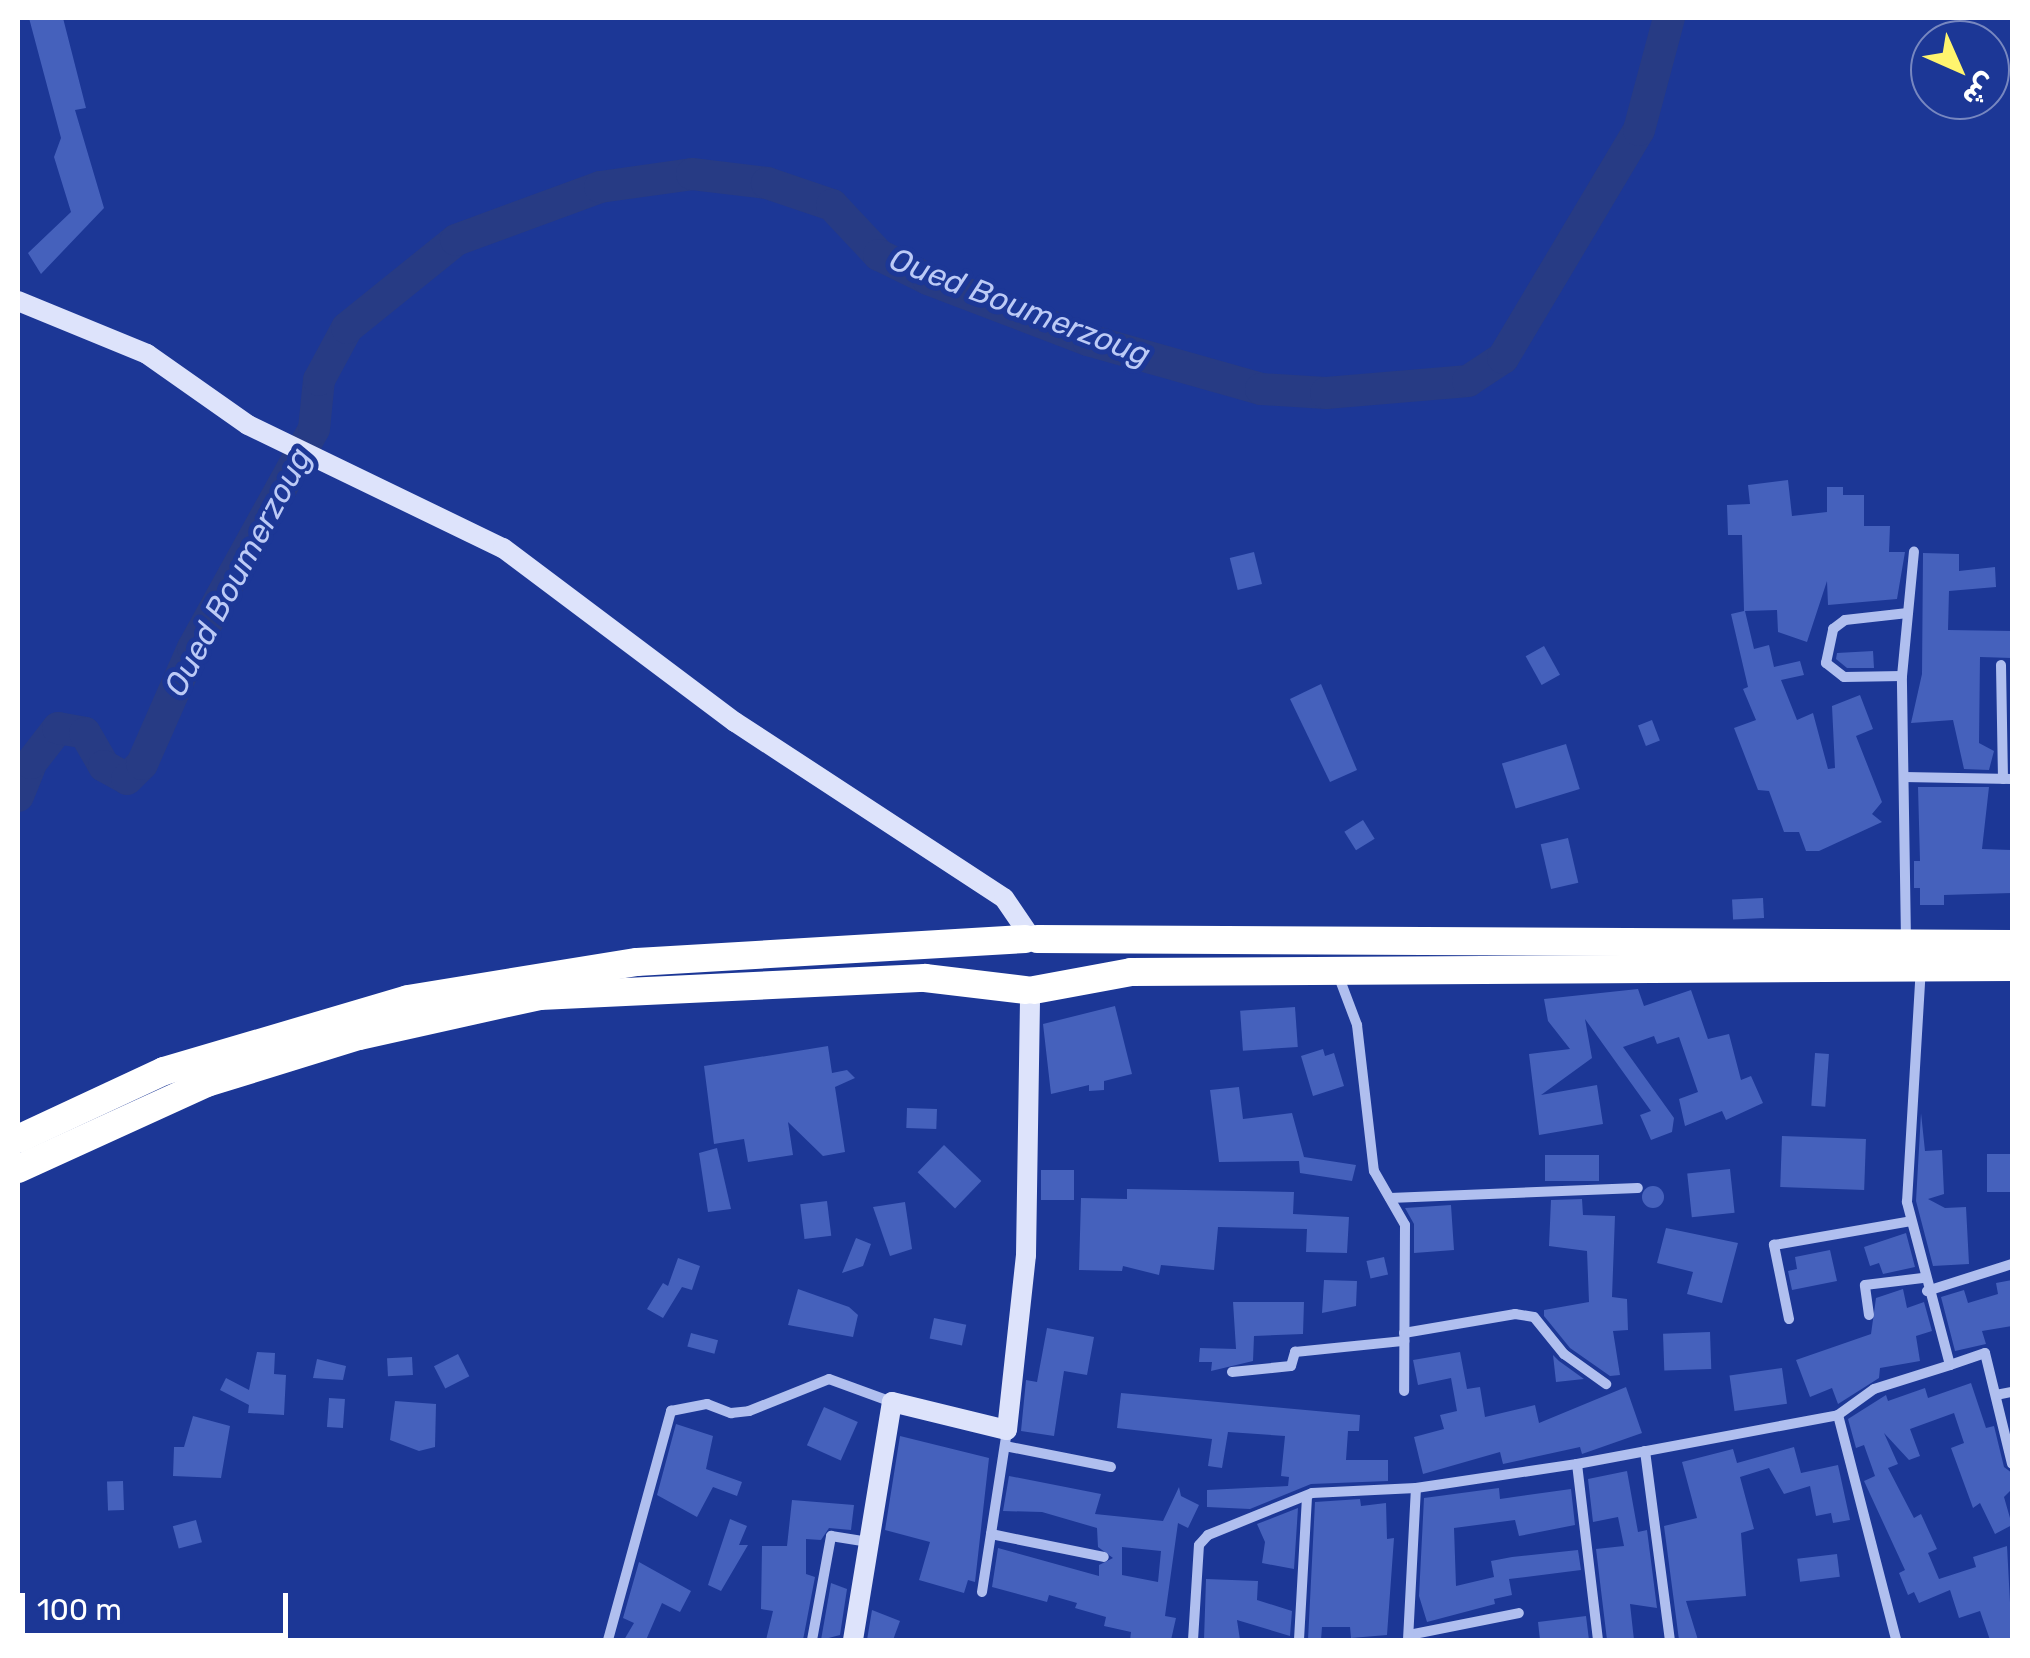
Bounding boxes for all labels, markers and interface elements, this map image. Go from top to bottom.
north arrow [1910,20,2010,120]
text: ش [1956,66,2004,114]
water label: Oued Boumerzoug [884,240,1156,374]
water label: Oued Boumerzoug [156,441,320,703]
scale bar [25,1573,292,1635]
text: 100 m [37,1592,122,1628]

